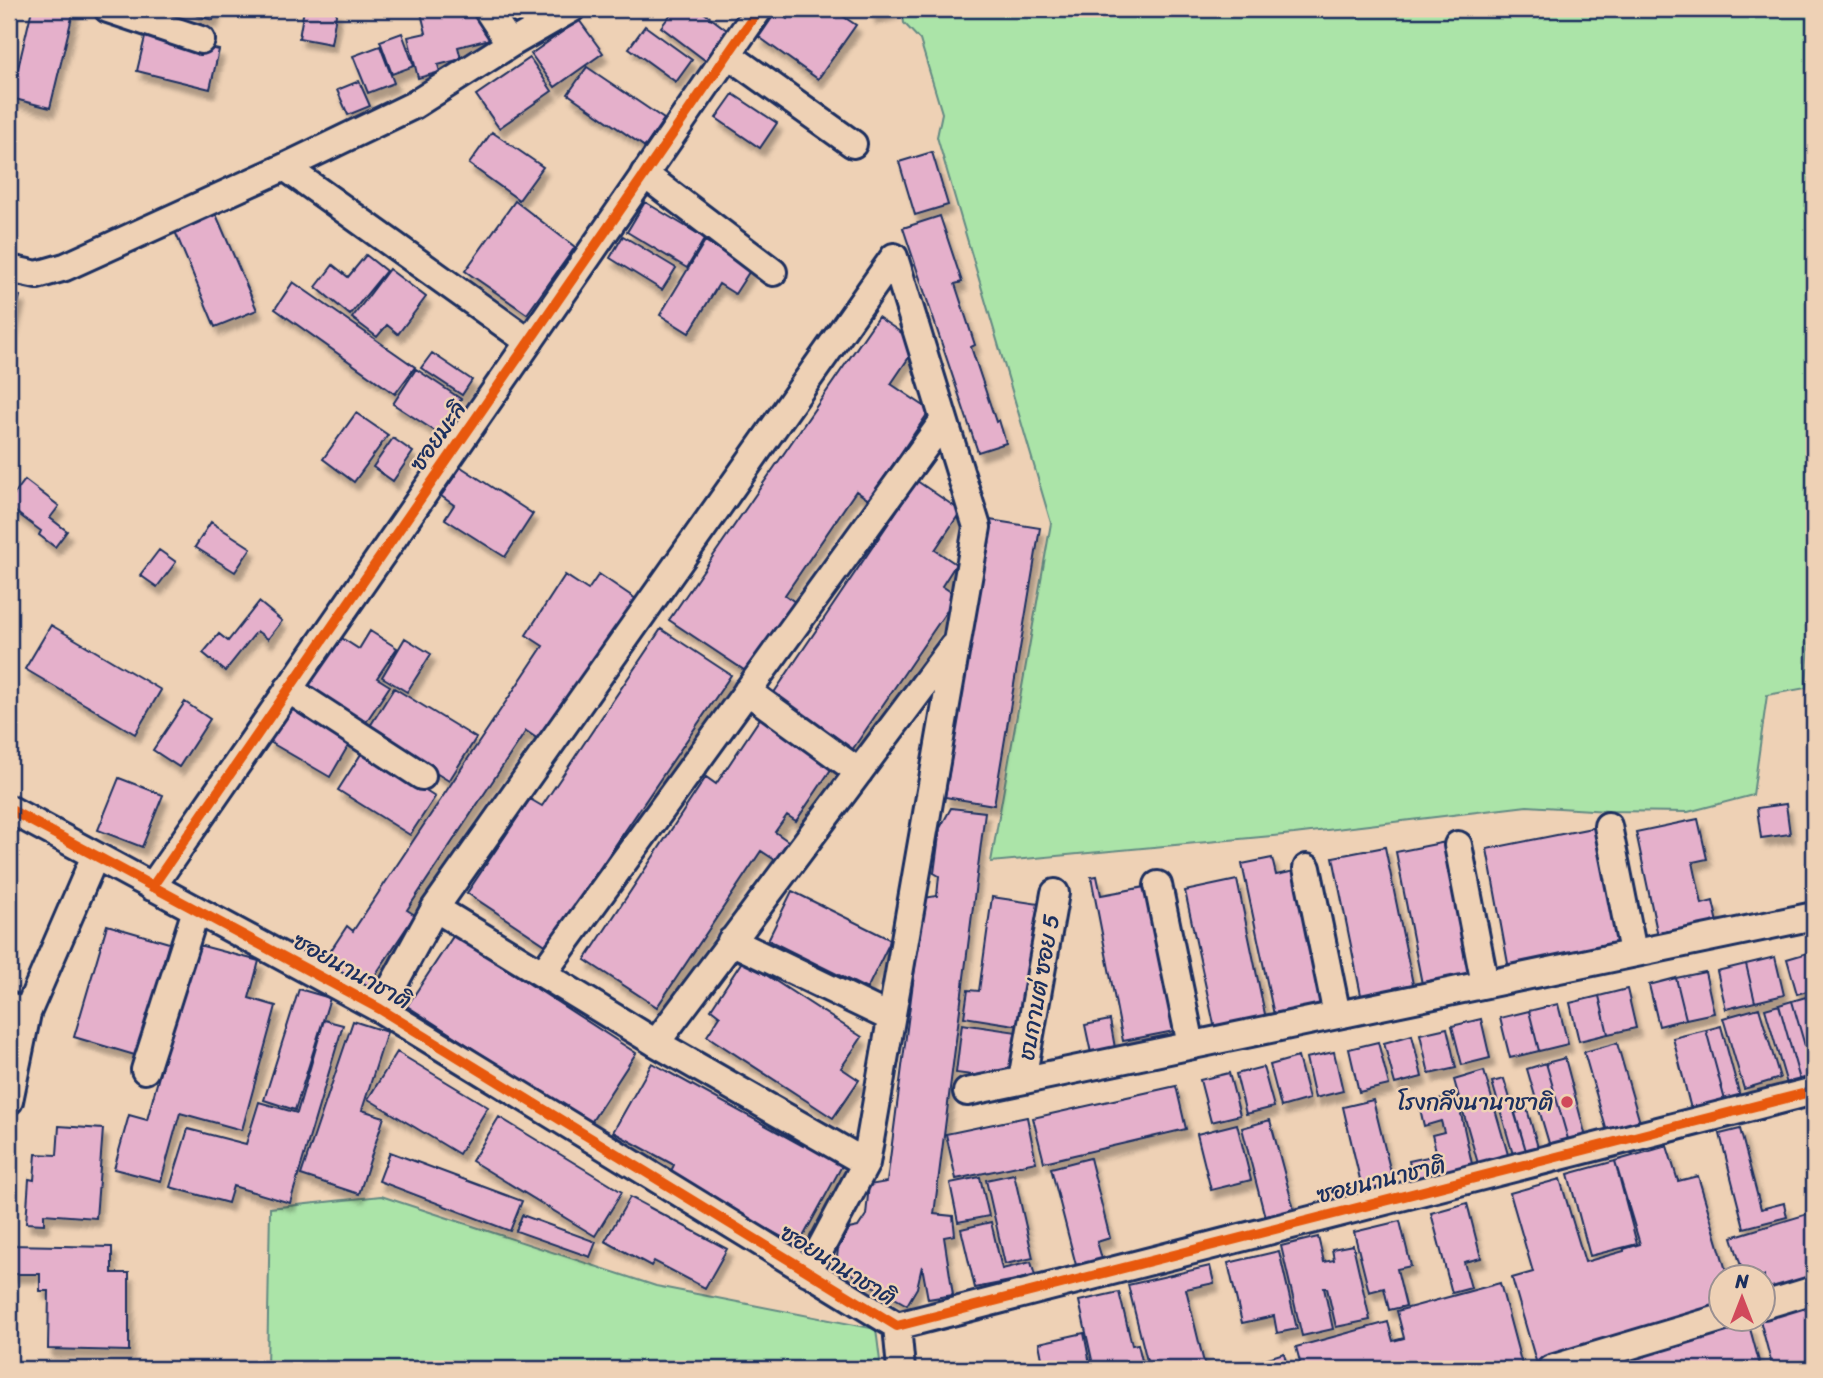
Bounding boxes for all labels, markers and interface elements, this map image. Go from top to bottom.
street label: ซอยมะลิ [399,391,478,480]
street label: ชบกาบต่ ซอย 5 [1006,911,1072,1063]
street label: ซอยนานาชาติ [285,921,420,1021]
place label: โรงกลึงนานาชาติ [1397,1082,1554,1123]
marker: โรงกลึงนานาชาติ [1559,1094,1575,1110]
street label: ซอยนานาชาติ [1313,1144,1450,1216]
street label: ซอยนานาชาติ [772,1213,905,1318]
north arrow [1708,1262,1778,1332]
text: N [1734,1265,1749,1298]

